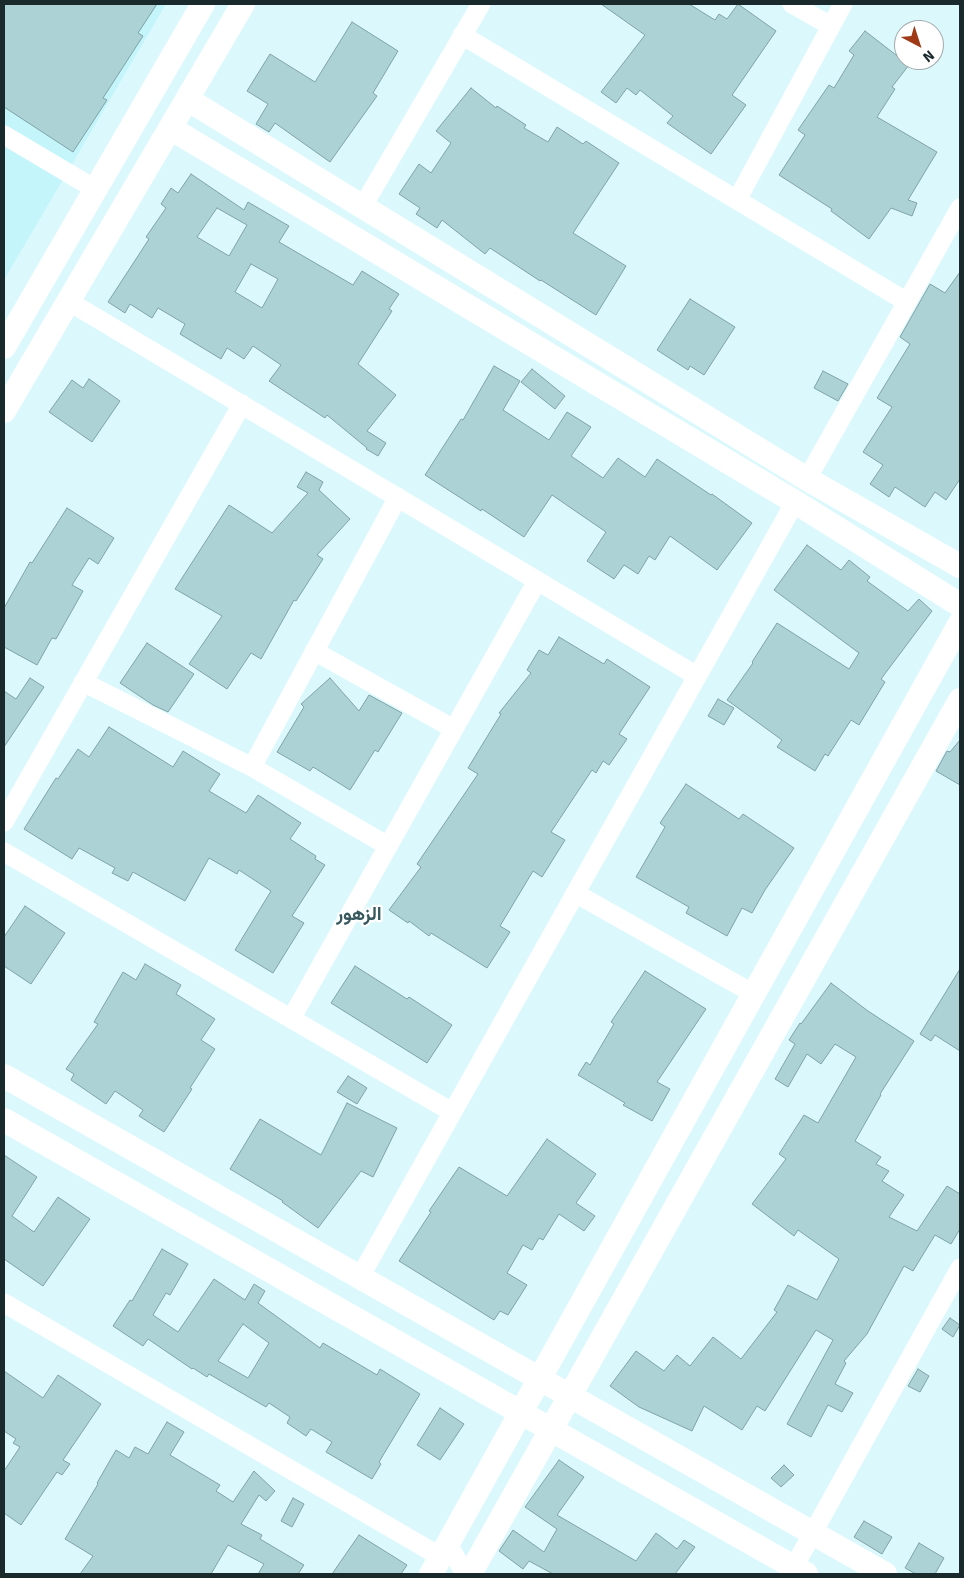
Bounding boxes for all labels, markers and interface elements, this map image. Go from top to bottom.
north arrow [894,20,944,70]
text: N [919,46,938,66]
district label: الزهور [336,904,382,926]

